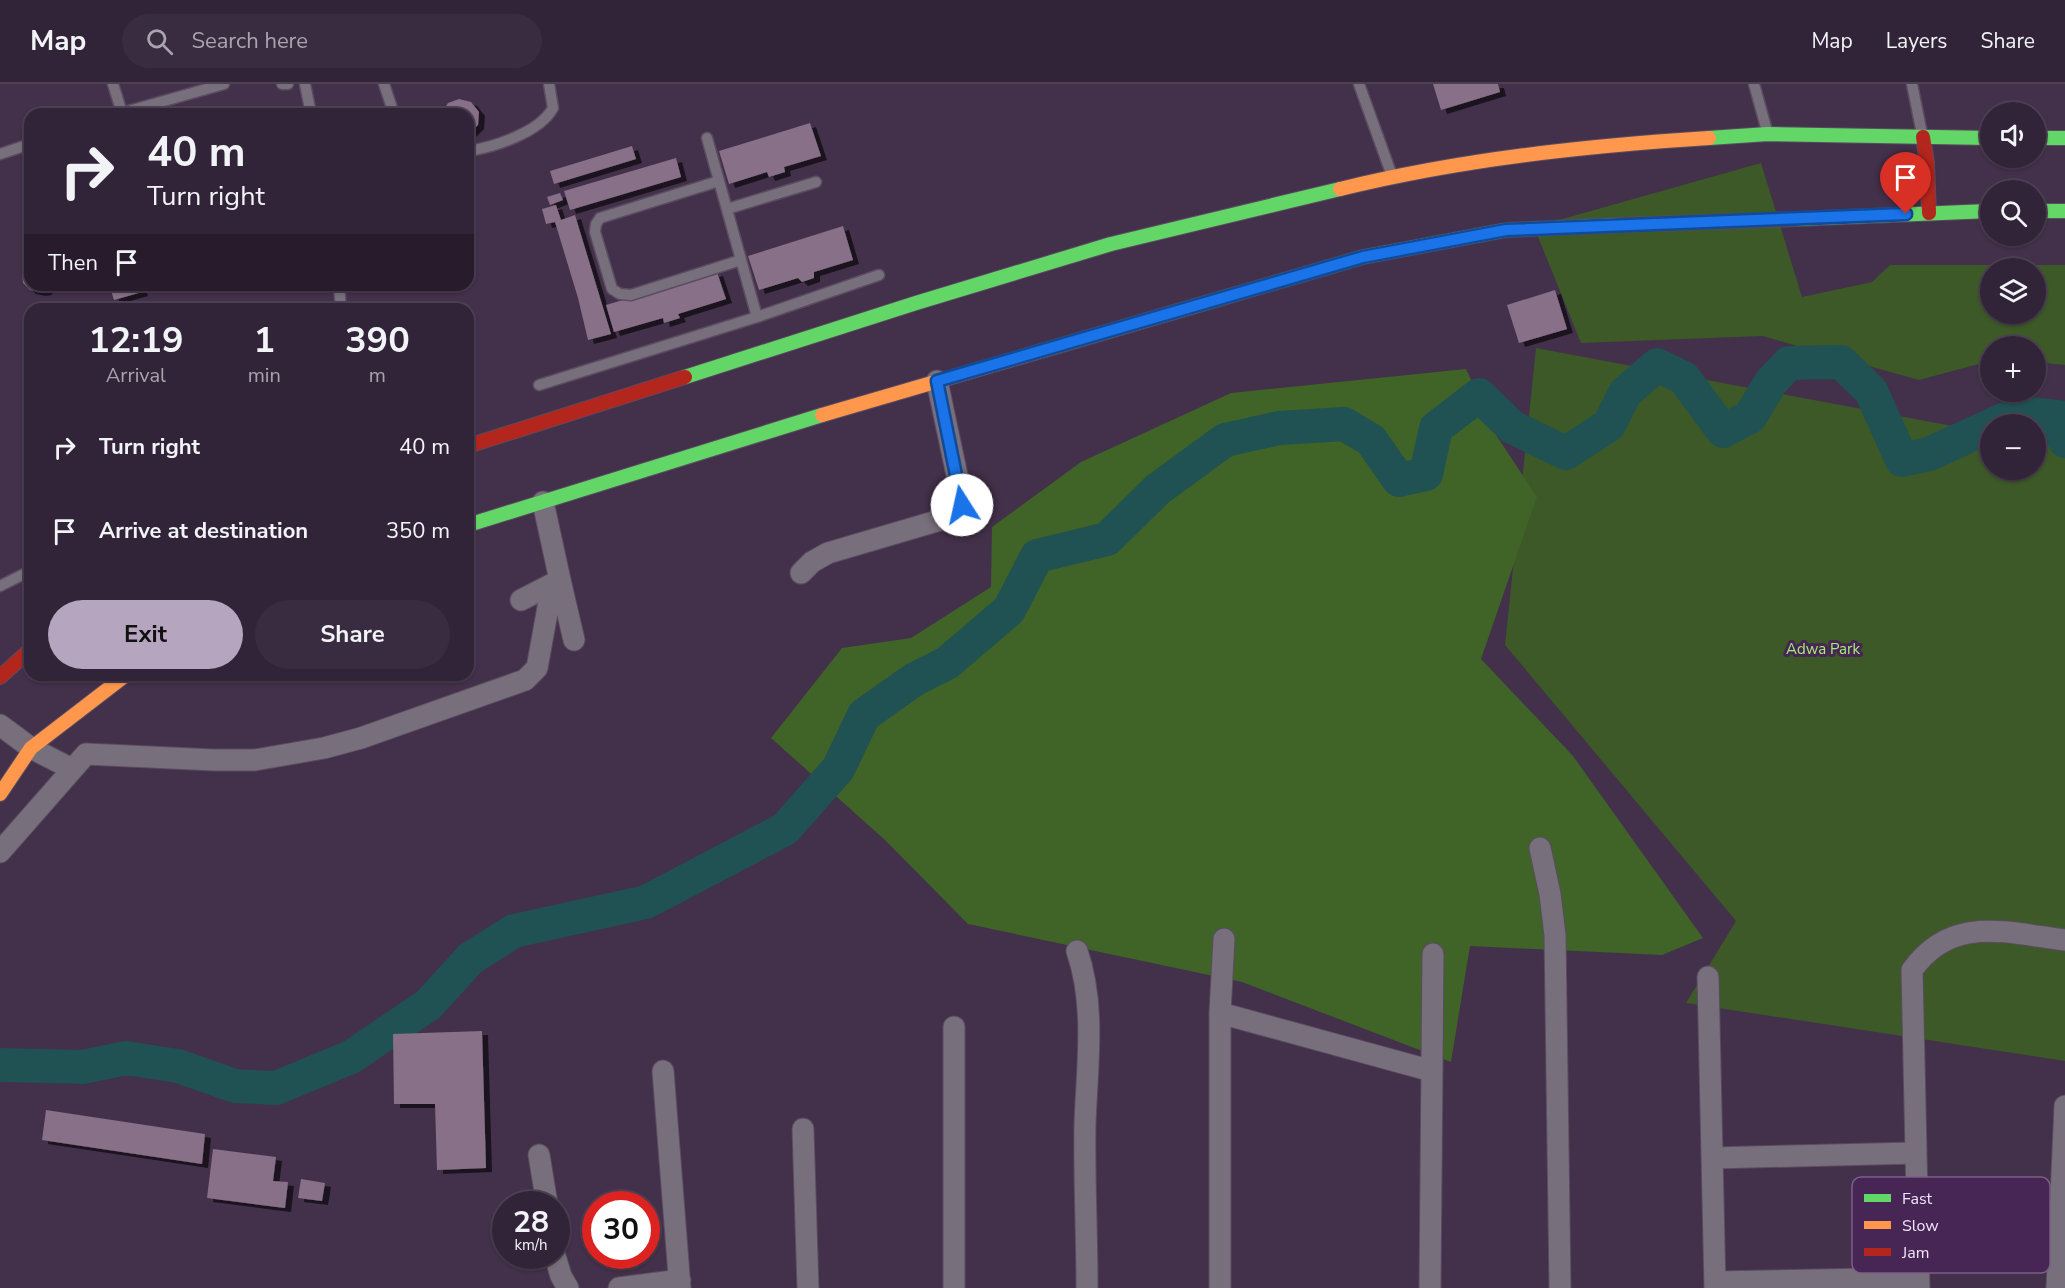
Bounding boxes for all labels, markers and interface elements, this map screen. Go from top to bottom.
search box [122,14,542,68]
text: Map [30,22,86,60]
icon: search [143,25,176,58]
text: Search here [191,26,308,56]
text: Map [1811,27,1853,55]
text: Layers [1886,27,1947,55]
text: Share [1980,27,2035,55]
map controls [1980,102,2046,480]
button: sound [1980,102,2046,168]
text: 40 m [147,124,246,181]
icon: right [48,132,126,210]
pin [1880,152,1931,214]
icon: arrive [1889,161,1922,194]
text: Turn right [147,178,265,215]
button: search [1980,180,2046,246]
icon: arrive [110,246,143,279]
text: Then [48,248,98,278]
button: layers [1980,258,2046,324]
text: 12:19 [88,316,184,365]
text: 1 [253,316,275,365]
text: 390 [345,316,410,365]
button: + [1980,336,2046,402]
text: Arrival [106,362,166,389]
text: min [248,362,281,389]
text: m [369,362,386,389]
button: − [1980,414,2046,480]
icon: right [48,431,81,464]
text: Turn right [99,432,200,462]
text: 40 m [399,432,450,462]
position arrow [930,473,994,537]
icon: arrive [48,515,81,548]
text: Arrive at destination [99,516,308,546]
text: 350 m [386,516,450,546]
button: Exit [48,600,243,669]
button: Share [255,600,450,669]
park label: Adwa Park [1786,639,1860,659]
legend [1852,1177,2050,1273]
text: Fast [1902,1188,1933,1210]
speed limit sign: 30 [582,1191,660,1269]
text: 28 [513,1202,549,1243]
text: Slow [1902,1215,1939,1237]
text: km/h [514,1235,548,1255]
text: Jam [1901,1242,1929,1264]

